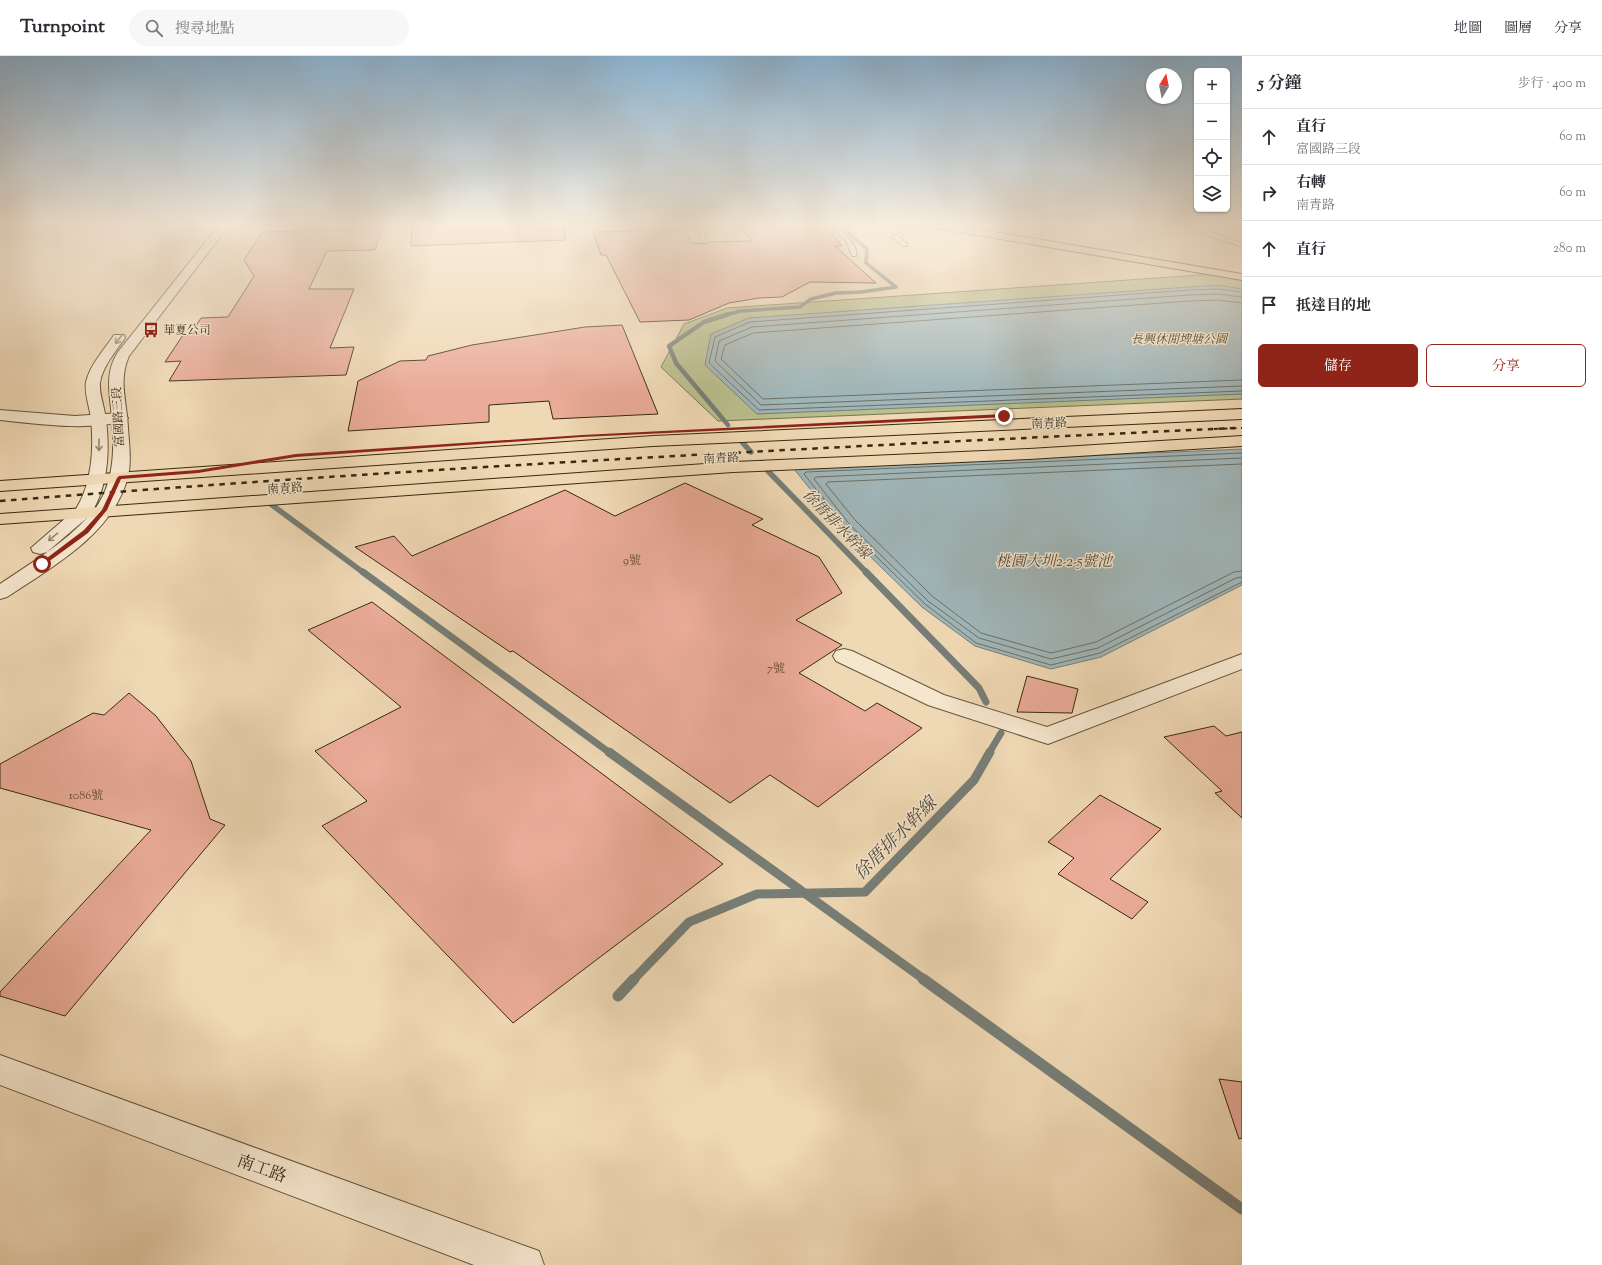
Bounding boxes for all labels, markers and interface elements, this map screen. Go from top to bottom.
search box [129,10,409,46]
text: Turnpoint [20,14,105,41]
icon: search [143,17,165,39]
text: 搜尋地點 [175,19,235,40]
text: 地圖 [1454,19,1482,39]
text: 圖層 [1504,19,1532,39]
text: 分享 [1554,19,1582,39]
north arrow [1146,68,1182,104]
map controls [1194,68,1230,212]
button: + [1194,68,1230,104]
text: 5 分鐘 [1258,72,1301,96]
text: 步行 · 400 m [1517,75,1586,93]
button: − [1194,104,1230,140]
text: 直行 [1296,117,1326,138]
icon: ahead [1258,126,1280,148]
text: 60 m [1559,128,1586,146]
button: locate [1194,140,1230,176]
text: 富國路三段 [1296,141,1361,159]
text: 右轉 [1296,173,1326,194]
button: layers [1194,176,1230,212]
icon: right [1258,182,1280,204]
text: 60 m [1559,184,1586,202]
text: 南青路 [1296,197,1335,215]
icon: ahead [1258,238,1280,260]
text: 直行 [1296,240,1326,261]
text: 280 m [1553,240,1586,258]
icon: arrive [1258,294,1280,316]
text: 抵達目的地 [1296,296,1371,317]
bus stop icon: 華夏公司 [142,321,160,339]
place label: 華夏公司 [163,322,211,340]
park label: 長興休閒埤塘公園 [1131,331,1229,349]
one-way arrow [114,334,123,345]
button: 儲存 [1258,344,1418,387]
button: 分享 [1426,344,1586,387]
street label: 富國路三段 [108,387,130,447]
route end [995,407,1013,425]
street label: 南青路 [1031,414,1068,434]
one-way arrow [95,438,103,451]
street label: 南青路 [703,449,740,469]
street label: 南青路 [266,479,304,499]
water label: 徐厝排水幹線 [797,485,876,566]
one-way arrow [48,533,59,542]
house number: 9號 [623,552,641,570]
water label: 桃園大圳2-2-5號池 [996,552,1114,573]
route start [33,555,51,573]
house number: 7號 [767,660,785,678]
house number: 1086號 [69,787,103,805]
water label: 徐厝排水幹線 [849,791,945,887]
street label: 南工路 [233,1150,289,1190]

